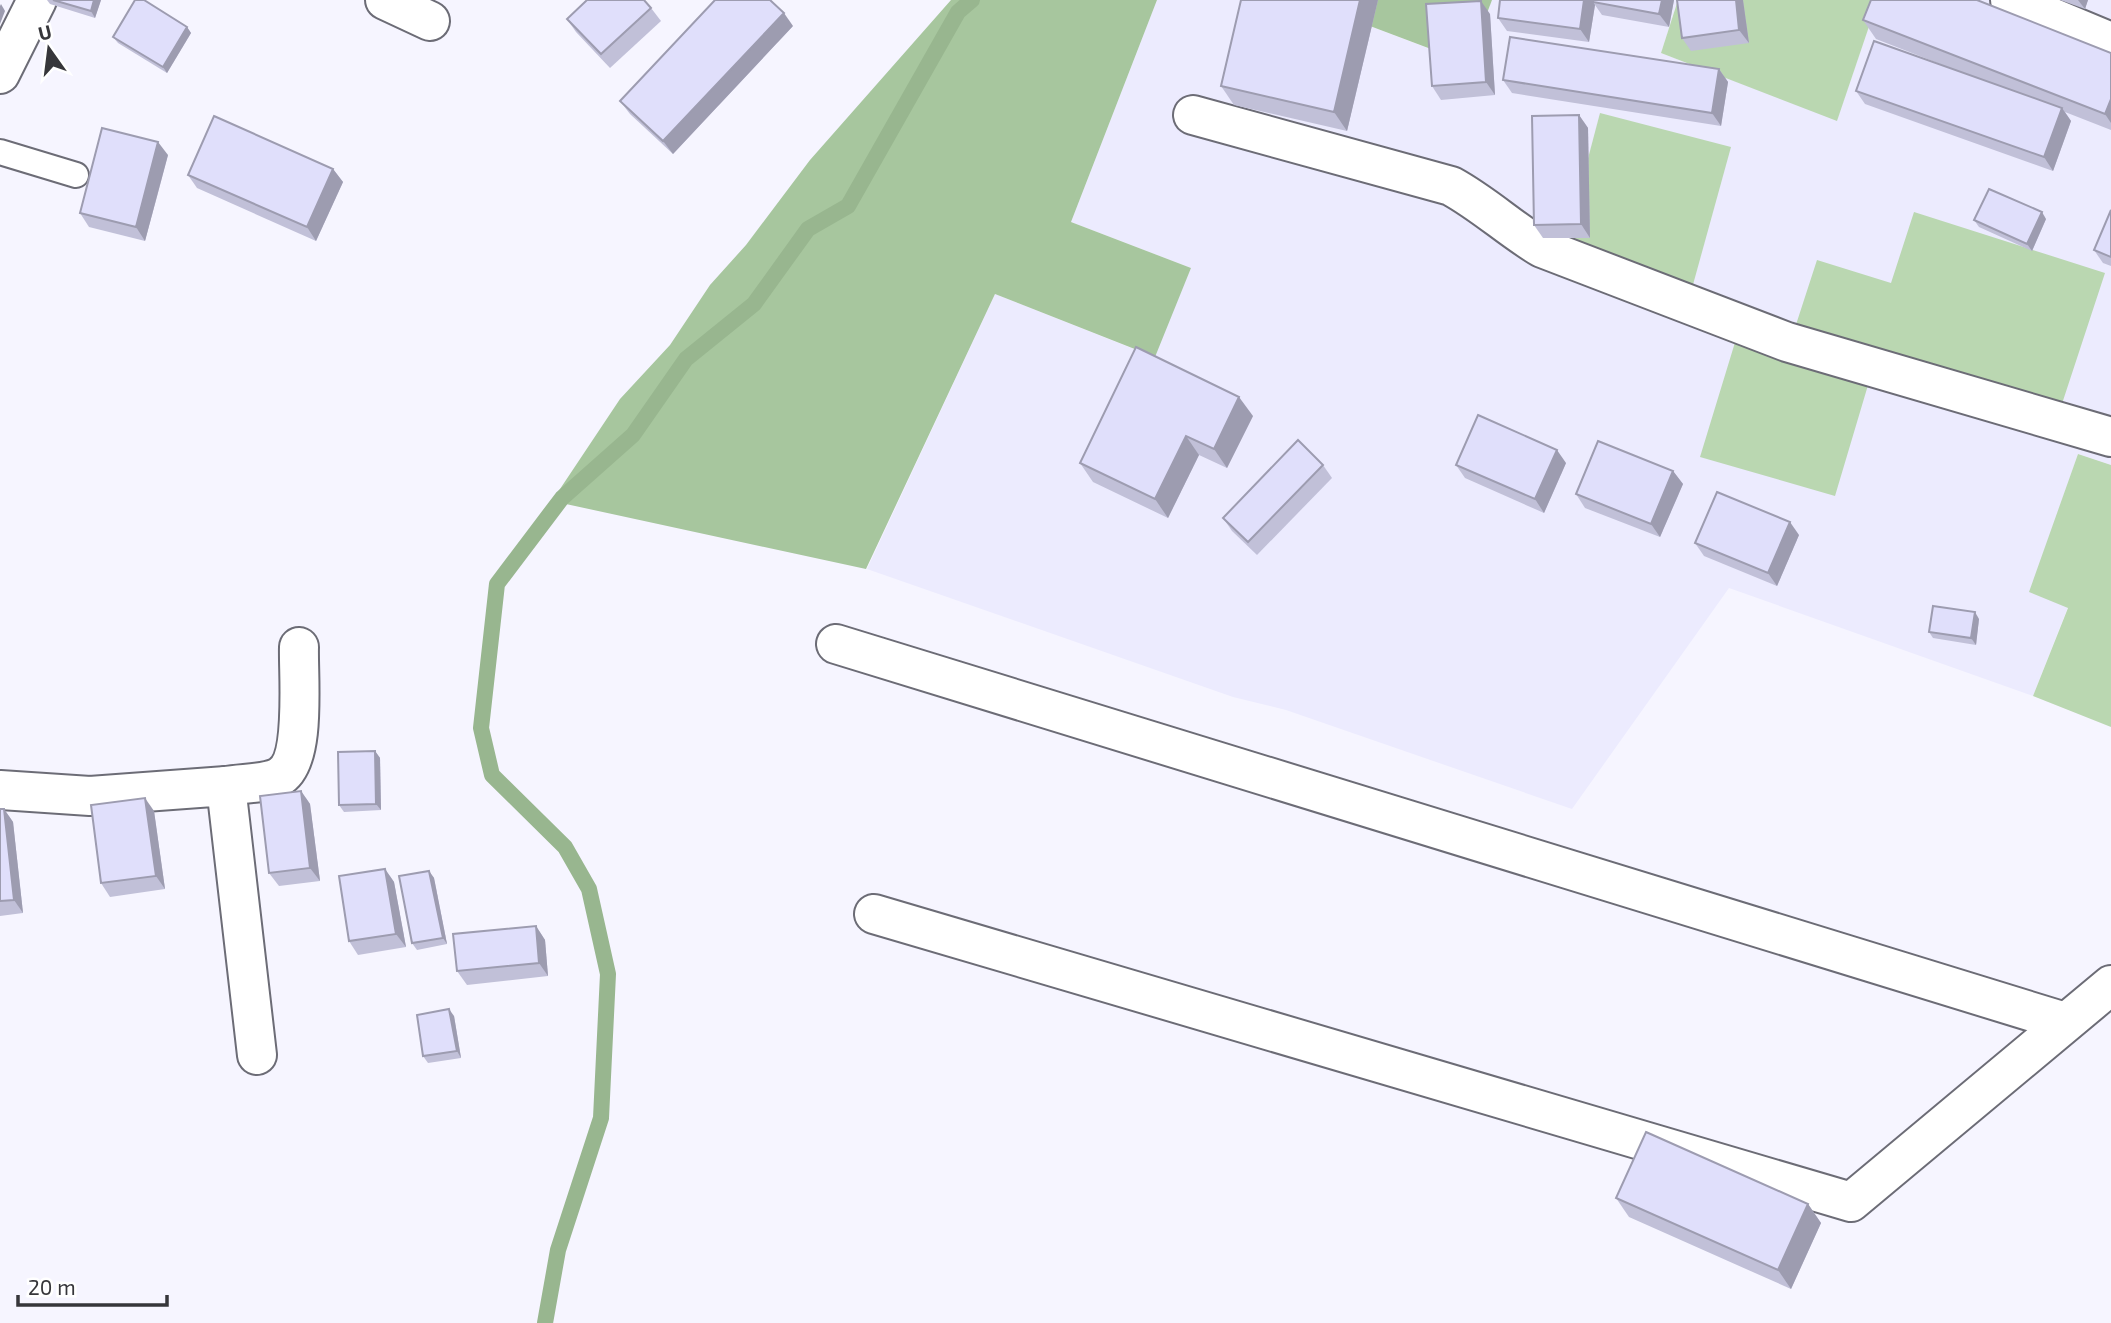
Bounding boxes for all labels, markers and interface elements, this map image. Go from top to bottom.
north arrow [14,14,84,84]
text: U [36,19,54,45]
scale bar [18,1264,166,1308]
text: 20 m [28,1274,76,1299]

